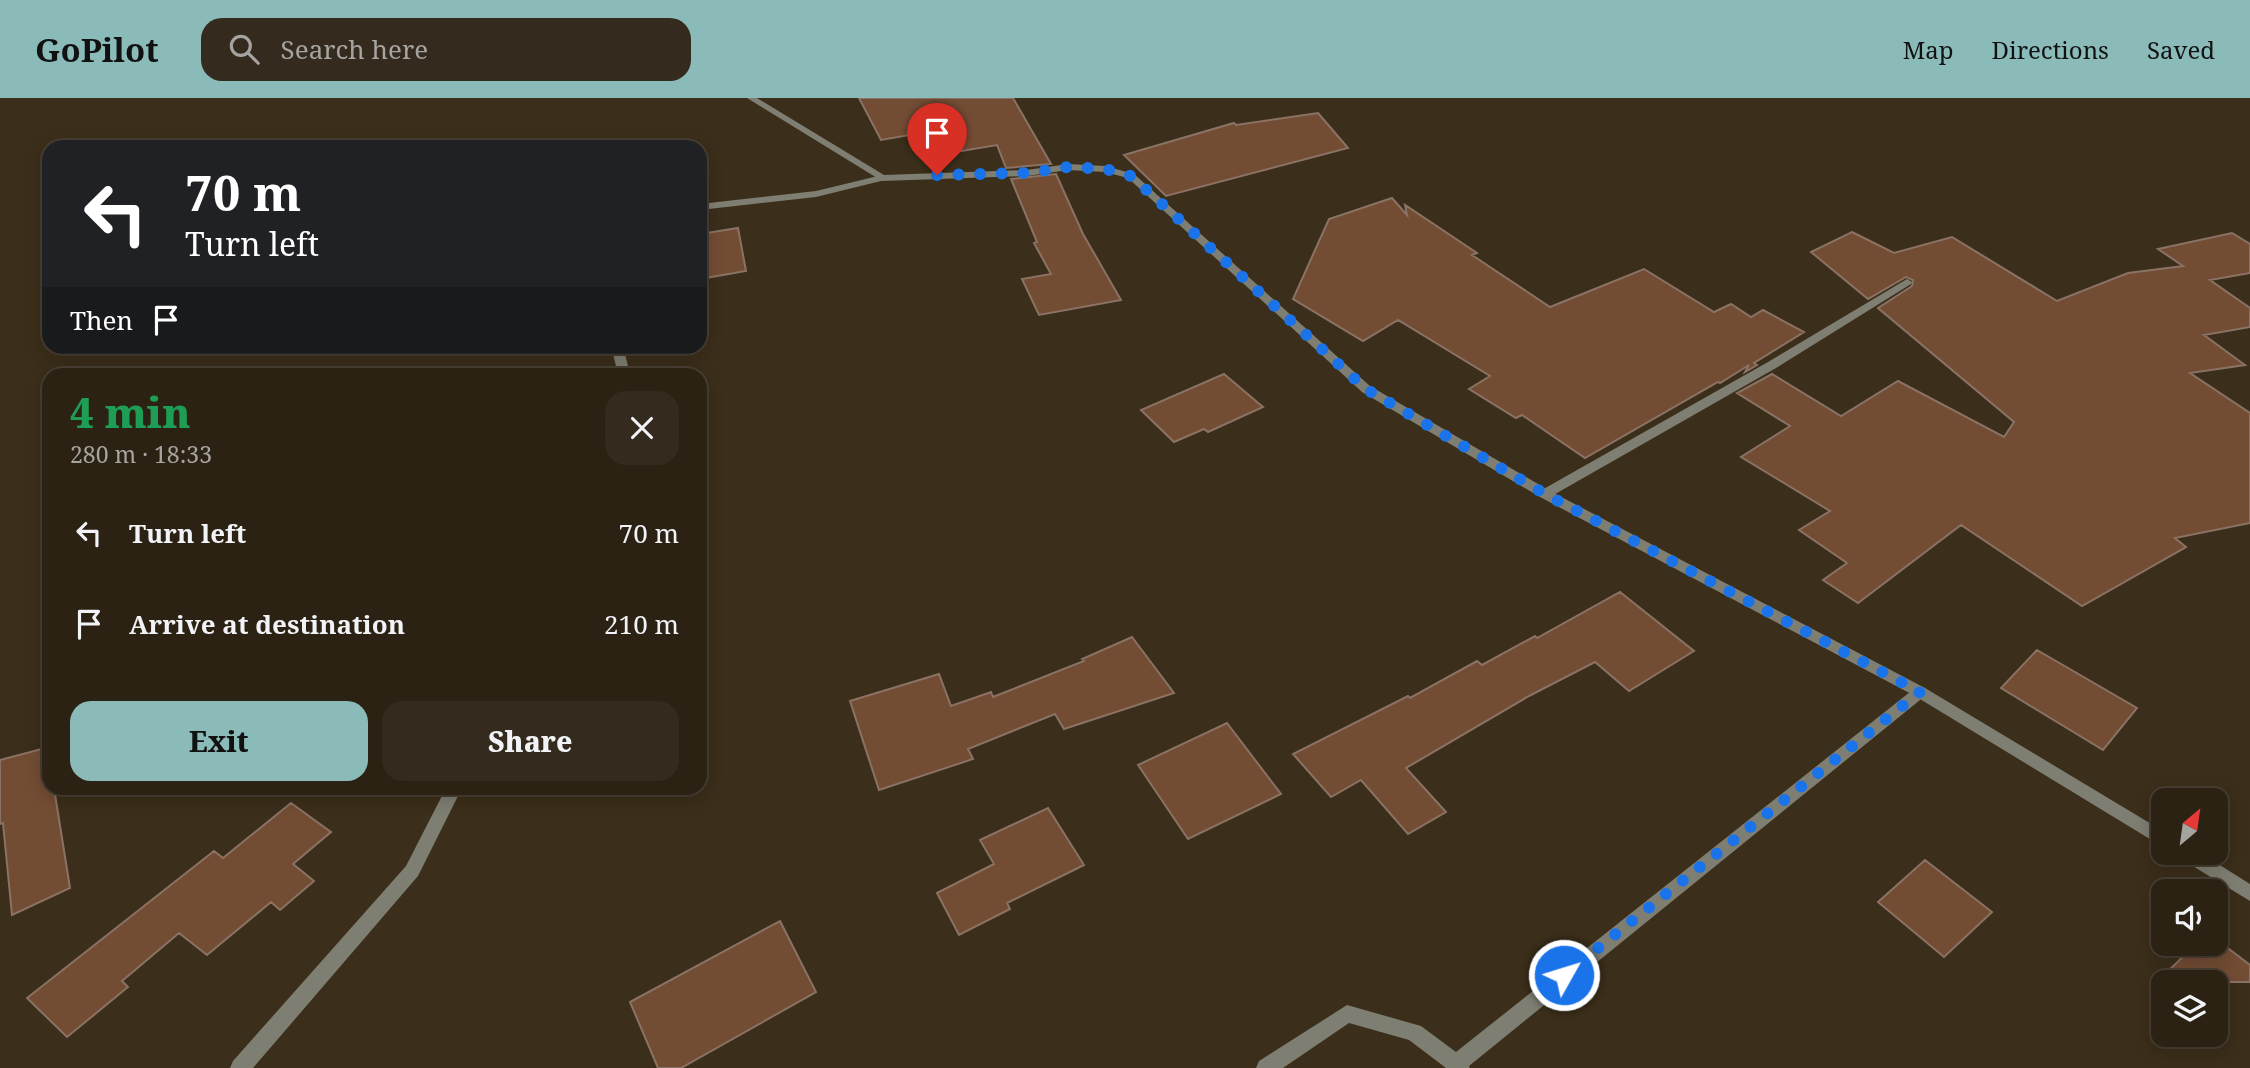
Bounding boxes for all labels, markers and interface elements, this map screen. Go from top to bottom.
search box [201,18,691,81]
text: GoPilot [35,27,159,72]
icon: search [225,30,263,68]
text: Search here [281,31,428,67]
text: Map [1903,33,1954,66]
text: Directions [1992,33,2109,66]
text: Saved [2147,33,2215,66]
pin [907,103,967,175]
icon: arrive [918,114,956,152]
text: 70 m [185,159,301,225]
icon: left [70,168,161,259]
text: Turn left [185,222,319,265]
icon: arrive [147,301,185,339]
text: Then [70,302,133,338]
text: 4 min [70,383,191,440]
button: close [605,391,679,465]
text: 280 m · 18:33 [70,438,212,470]
icon: left [70,514,108,552]
text: Turn left [129,515,246,551]
text: 70 m [619,515,679,551]
icon: arrive [70,605,108,643]
text: Arrive at destination [129,606,405,642]
text: 210 m [604,606,679,642]
button: Exit [70,701,368,781]
button: Share [382,701,679,781]
north arrow [2151,788,2228,864]
map controls [2151,788,2228,1047]
button: sound [2151,879,2228,956]
position arrow [1527,938,1601,1012]
button: layers [2151,970,2228,1047]

